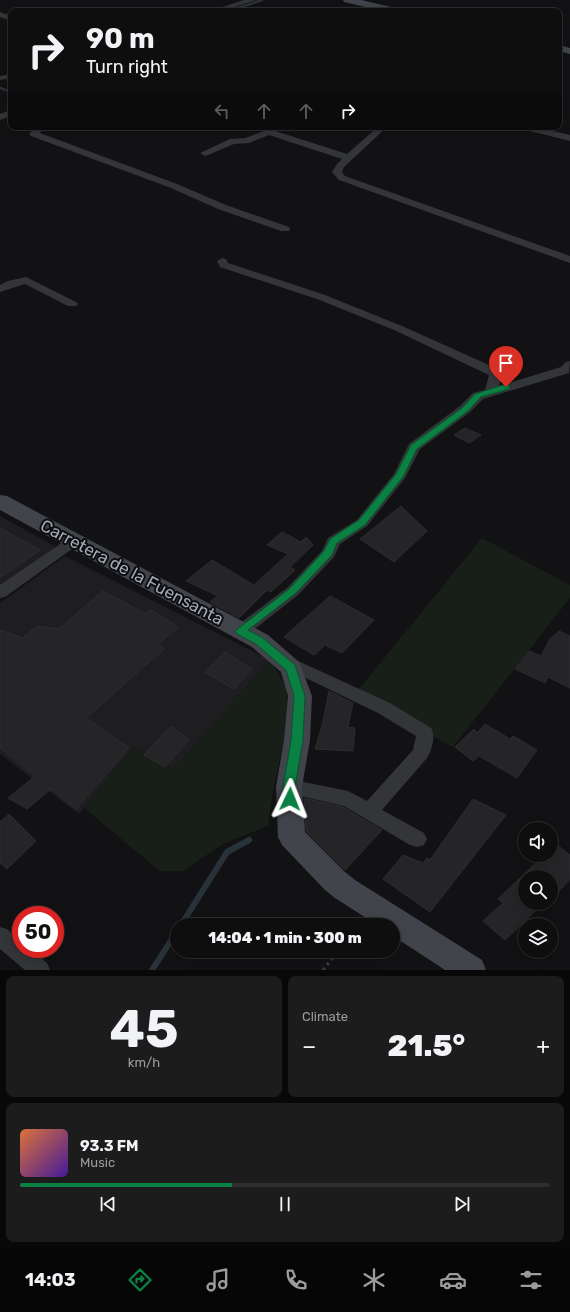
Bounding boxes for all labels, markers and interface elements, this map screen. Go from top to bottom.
text: 90 m [86,22,155,55]
icon: right [20,24,72,76]
text: Turn right [86,56,168,78]
icon: left [211,100,233,122]
icon: ahead [253,100,275,122]
icon: ahead [295,100,317,122]
icon: right [337,100,359,122]
pin [489,346,523,387]
icon: arrive [495,352,517,374]
street label: Carretera de la Fuensanta [37,515,227,629]
position arrow [269,778,311,820]
map controls [518,822,558,958]
button: sound [518,822,558,862]
button: search [518,870,558,910]
speed limit sign: 50 [12,906,64,958]
button: layers [518,918,558,958]
text: 14:04 · 1 min · 300 m [208,929,362,947]
text: 45 [109,998,179,1060]
text: Climate [302,1009,348,1024]
text: 21.5° [387,1028,465,1064]
text: − [302,1033,316,1060]
text: + [536,1033,550,1060]
text: km/h [128,1055,160,1070]
text: 93.3 FM [80,1137,138,1155]
text: Music [80,1155,115,1170]
icon: previous [97,1193,119,1215]
icon: pause [274,1193,296,1215]
icon: next [451,1193,473,1215]
icon: directions [126,1266,154,1294]
icon: music [204,1266,232,1294]
icon: phone [282,1266,310,1294]
icon: climate [360,1266,388,1294]
icon: car [439,1266,467,1294]
icon: filters [517,1266,545,1294]
text: 14:03 [25,1269,76,1291]

